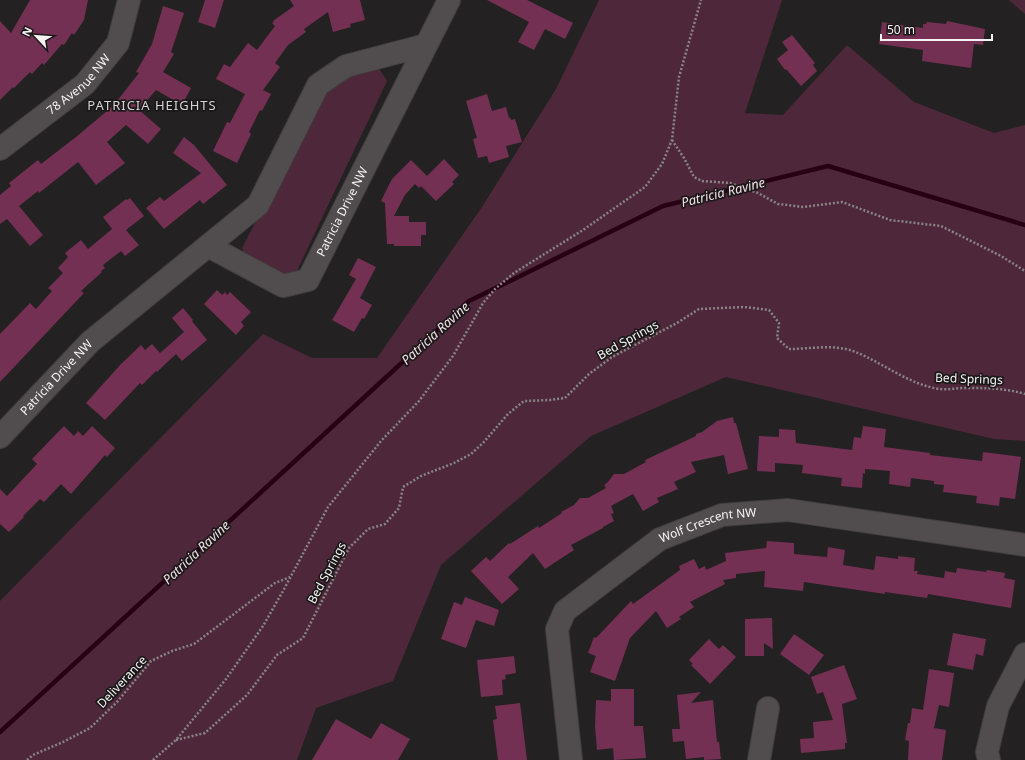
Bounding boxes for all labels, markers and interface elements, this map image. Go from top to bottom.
north arrow [16,16,56,56]
scale bar [881,16,992,42]
text: 50 m [887,21,915,38]
text: N [18,24,35,39]
street label: 78 Avenue NW [43,50,114,118]
district label: PATRICIA HEIGHTS [87,96,217,114]
street label: Patricia Drive NW [312,164,372,259]
water label: Patricia Ravine [679,173,767,211]
water label: Patricia Ravine [397,297,473,368]
street label: Bed Springs [594,316,662,363]
street label: Patricia Drive NW [16,336,96,419]
street label: Bed Springs [935,369,1003,388]
street label: Wolf Crescent NW [657,503,757,547]
water label: Patricia Ravine [158,516,234,588]
street label: Bed Springs [303,539,350,607]
street label: Deliverance [93,652,151,712]

